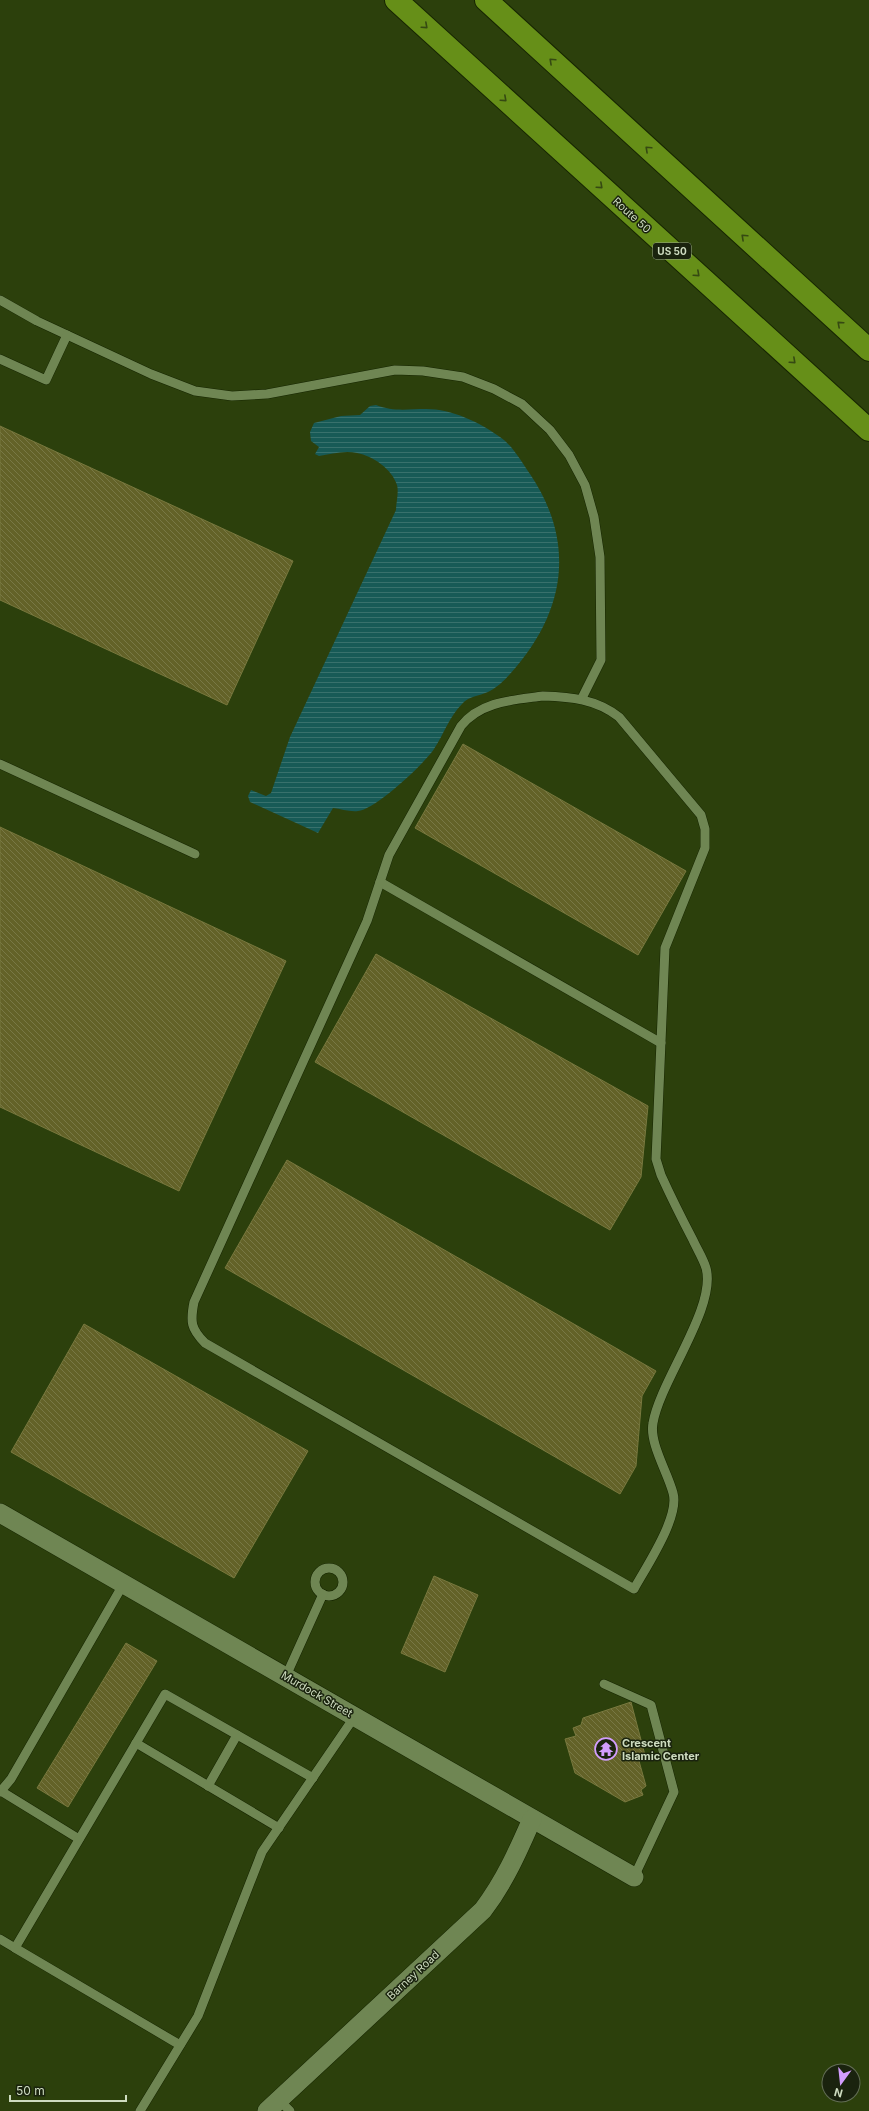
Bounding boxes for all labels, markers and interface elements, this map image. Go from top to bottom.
one-way arrow [420,21,427,28]
one-way arrow [549,58,557,66]
one-way arrow [500,94,507,101]
one-way arrow [645,146,653,154]
one-way arrow [596,181,603,188]
street label: Route 50 [610,194,654,236]
one-way arrow [741,235,748,242]
road number: US 50 [653,243,691,259]
one-way arrow [692,269,699,276]
one-way arrow [837,321,845,329]
one-way arrow [788,356,796,364]
street label: Murdock Street [279,1668,356,1720]
temple icon: Crescent Islamic Center [593,1736,619,1762]
place label: Crescent Islamic Center [622,1736,700,1763]
street label: Barney Road [384,1947,442,2003]
north arrow [821,2063,861,2103]
scale bar [10,2077,126,2103]
text: 50 m [16,2083,45,2098]
text: N [833,2085,844,2101]

